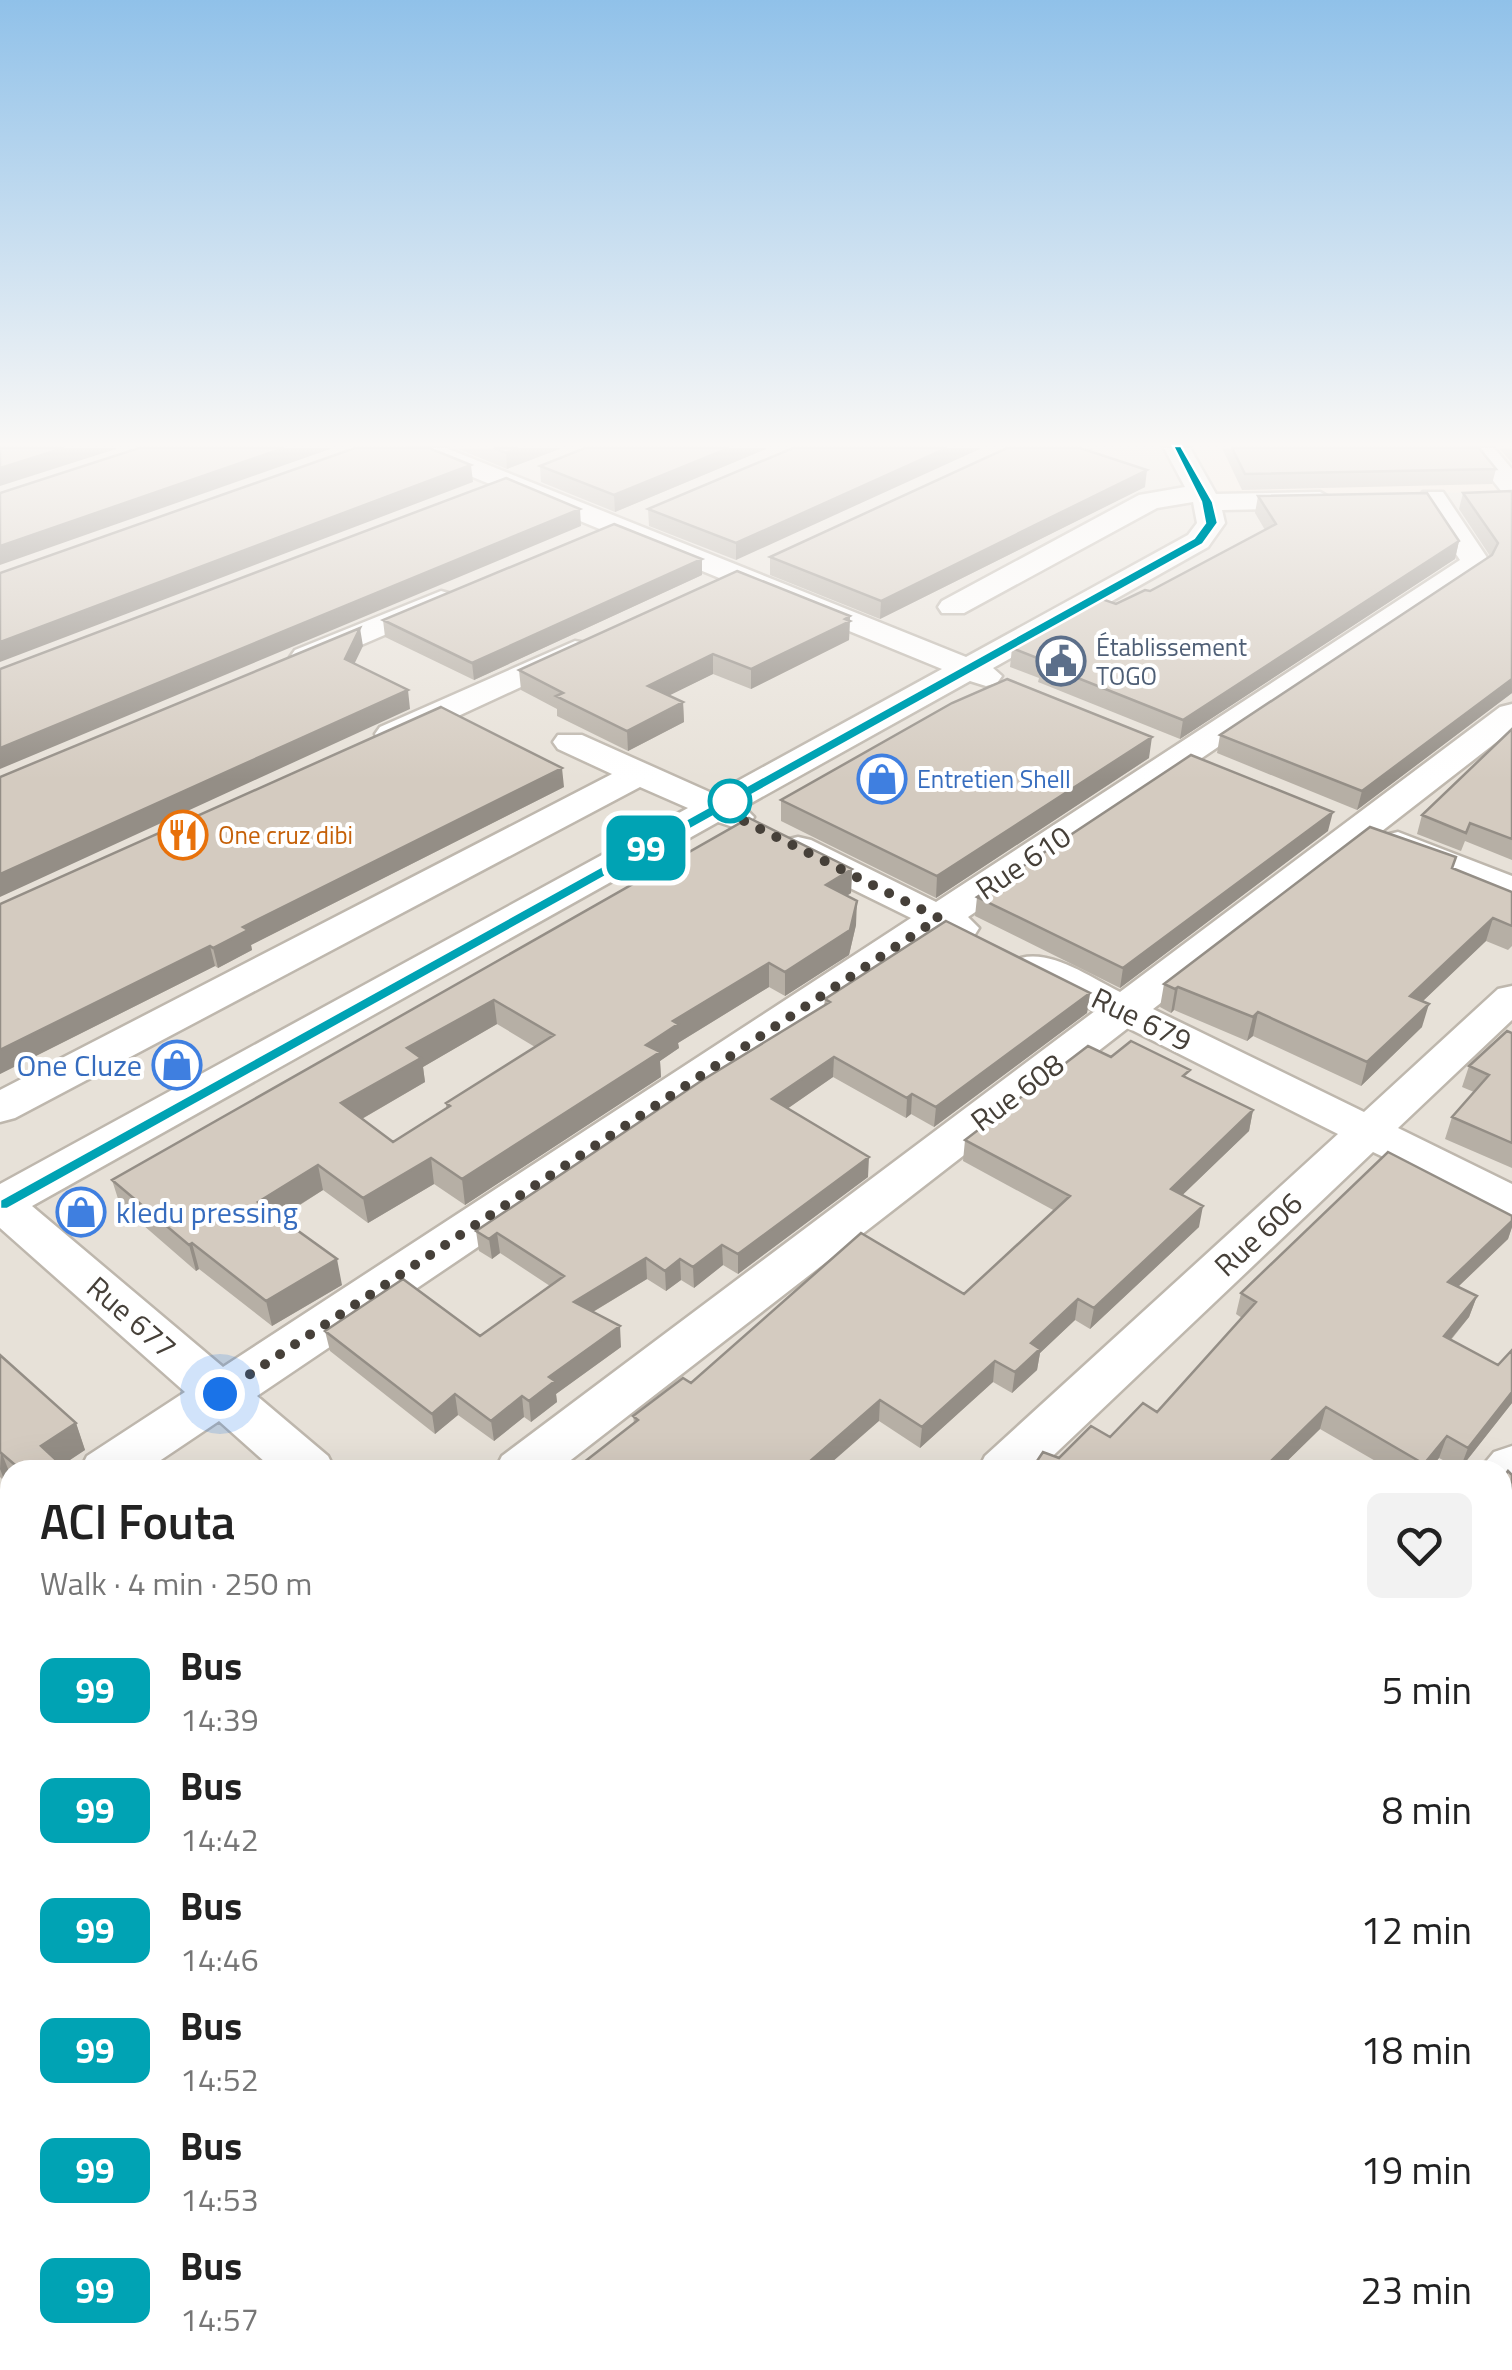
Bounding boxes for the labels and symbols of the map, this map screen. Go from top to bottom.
place label: Établissement TOGO [1096,628,1247,695]
public building icon: Établissement TOGO [1035,635,1087,687]
shop icon: Entretien Shell [856,753,908,805]
place label: Entretien Shell [917,760,1071,798]
unlabelled marker [709,780,751,822]
restaurant icon: One cruz dibi [157,809,209,861]
street label: Rue 610 [966,813,1080,911]
place label: One cruz dibi [218,816,353,854]
line badge: 99 [601,816,691,880]
street label: Rue 679 [1084,975,1200,1063]
shop icon: One Cluze [151,1039,203,1091]
place label: One Cluze [16,1042,142,1088]
street label: Rue 608 [961,1042,1073,1142]
street label: Rue 606 [1203,1181,1313,1287]
shop icon: kledu pressing [55,1186,107,1238]
place label: kledu pressing [116,1189,298,1235]
street label: Rue 677 [77,1265,187,1369]
your location [195,1369,245,1419]

